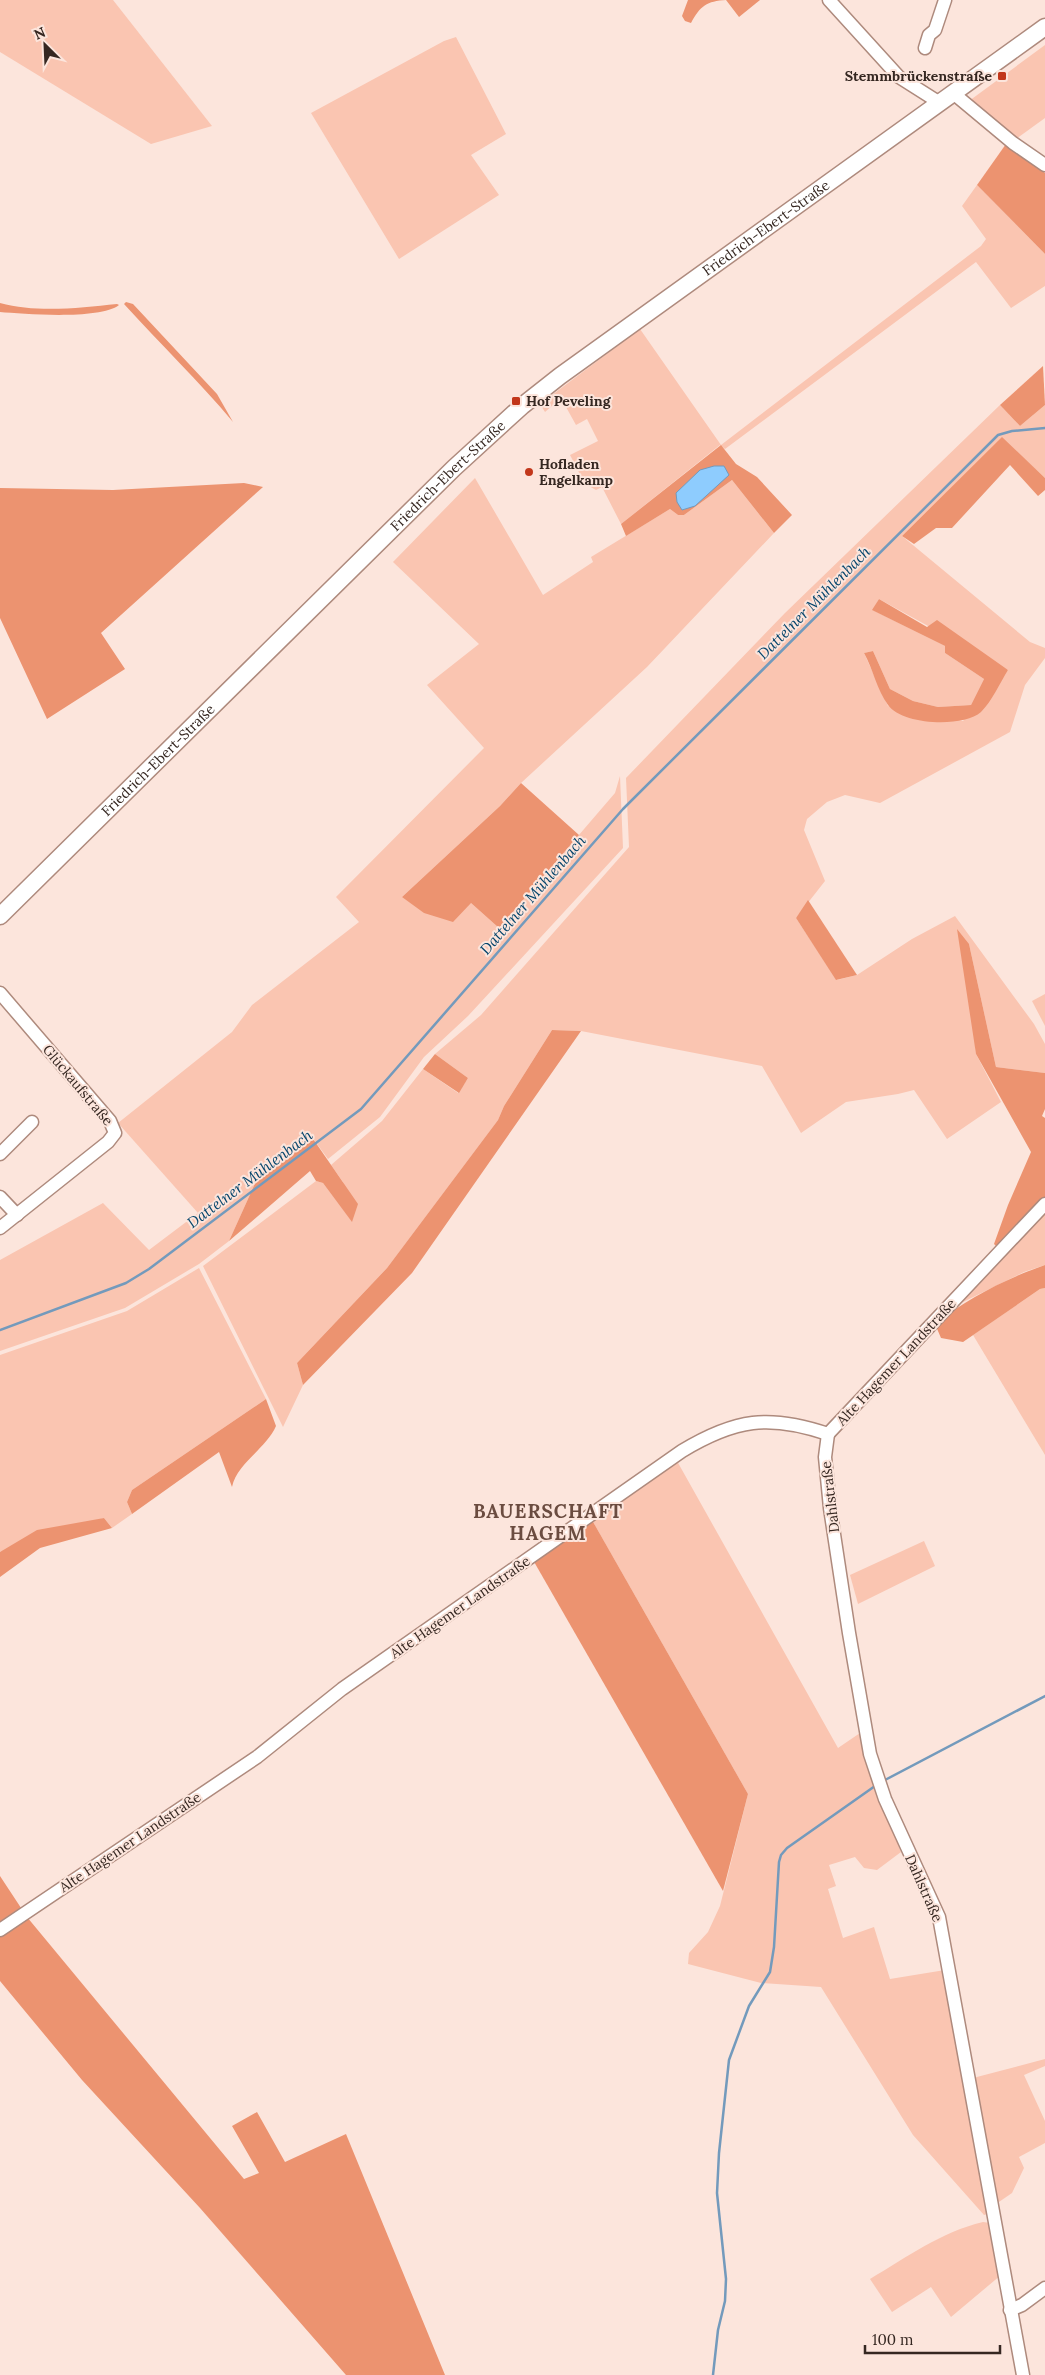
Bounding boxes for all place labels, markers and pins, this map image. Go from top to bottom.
place label: Stemmbrückenstraße [845,67,992,85]
marker: Stemmbrückenstraße [996,70,1008,82]
place label: Hof Peveling [526,392,612,410]
marker: Hof Peveling [510,395,522,407]
place label: Hofladen Engelkamp [539,455,613,489]
marker: Hofladen Engelkamp [523,466,535,478]

